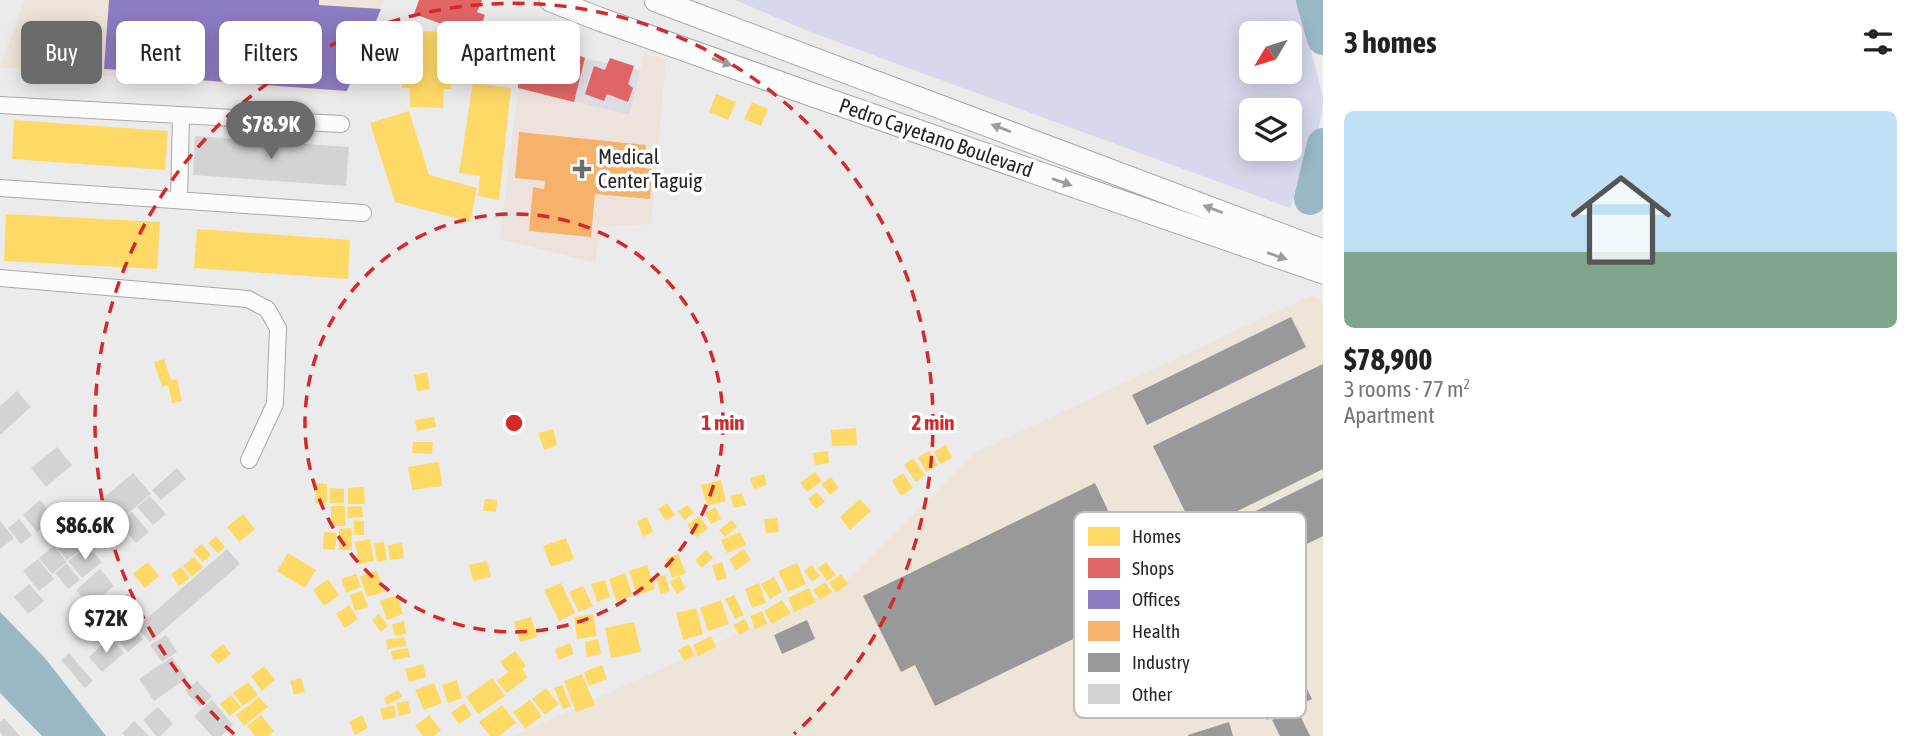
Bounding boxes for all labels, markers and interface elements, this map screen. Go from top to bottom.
chip: Buy [21,21,102,84]
chip: Rent [116,21,205,84]
chip: Filters [219,21,322,84]
chip: New [336,21,423,84]
chip: Apartment [437,21,580,84]
north arrow [1239,21,1302,84]
map controls [1239,21,1302,161]
icon: filters [1859,23,1897,61]
text: 3 homes [1344,25,1437,59]
one-way arrow [711,57,732,68]
street label: Pedro Cayetano Boulevard [836,93,1036,182]
button: layers [1239,98,1302,161]
pin: $78.9K [214,102,328,161]
text: $78.9K [242,111,300,137]
one-way arrow [990,123,1011,134]
place label: Medical Center Taguig [598,144,702,192]
icon: home [1558,157,1684,283]
marker: Medical Center Taguig [572,159,592,179]
one-way arrow [1052,177,1073,188]
one-way arrow [1203,203,1224,214]
one-way arrow [1267,251,1288,262]
text: $78,900 [1344,342,1432,376]
text: 3 rooms · 77 m² [1344,376,1470,402]
text: Apartment [1344,402,1435,428]
text: 1 min [702,410,744,434]
text: 2 min [912,410,954,434]
centre of rings [502,411,526,435]
pin: $86.6K [28,503,142,562]
text: $86.6K [56,512,114,538]
legend [1074,512,1306,718]
text: Homes [1132,525,1181,547]
text: Shops [1132,557,1174,579]
text: Offices [1132,588,1180,610]
pin: $72K [65,596,147,655]
text: $72K [85,605,127,631]
text: Health [1132,620,1180,642]
text: Industry [1132,651,1190,673]
text: Other [1132,683,1172,705]

